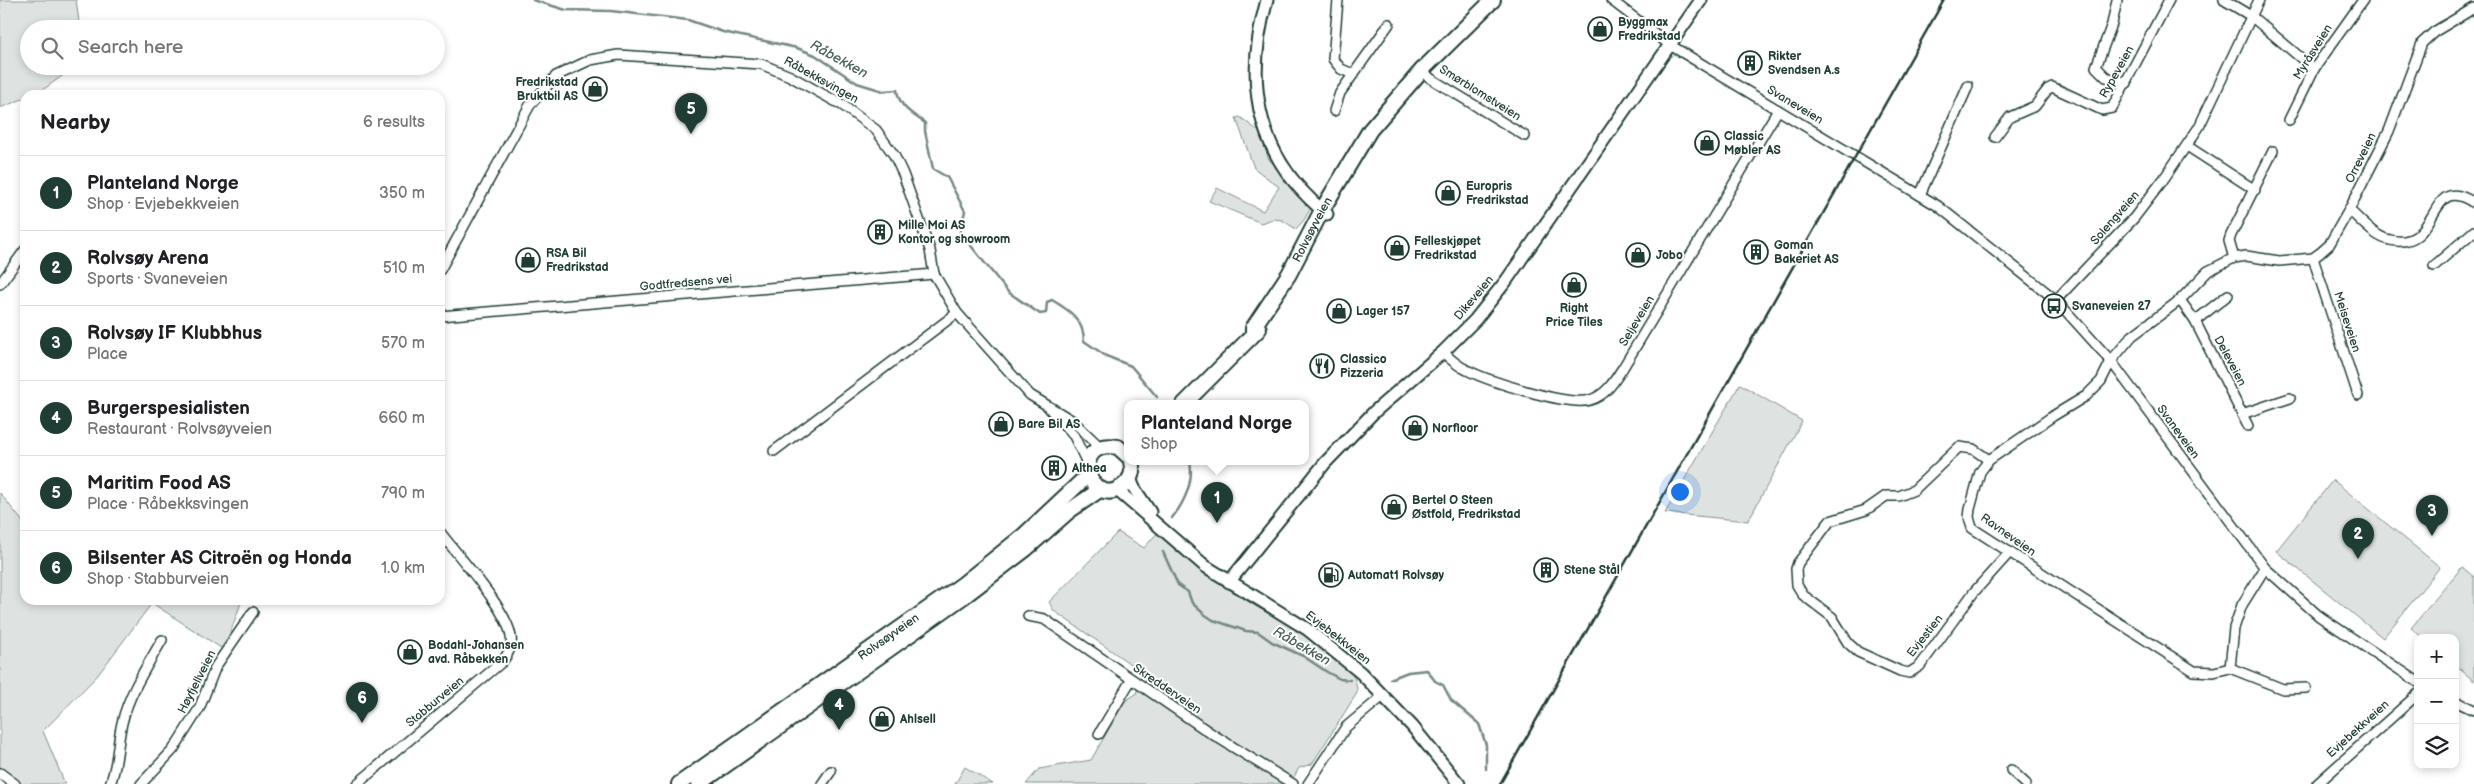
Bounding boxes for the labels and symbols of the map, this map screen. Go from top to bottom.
place label: Byggmax Fredrikstad [1618,15,1681,44]
shop icon: Byggmax Fredrikstad [1587,16,1613,42]
street label: Myråsveien [2290,22,2336,82]
water label: Råbekken [807,36,871,82]
street label: Rypeveien [2096,43,2138,101]
place label: Rikter Svendsen A.s [1768,49,1840,78]
building icon: Rikter Svendsen A.s [1737,50,1763,76]
street label: Råbekksvingen [781,53,861,107]
street label: Smørblomstveien [1436,62,1524,124]
place label: Fredrikstad Bruktbil AS [515,75,578,104]
shop icon: Fredrikstad Bruktbil AS [582,76,608,102]
street label: Svaneveien [1764,82,1826,128]
pin: 5 [675,93,707,134]
place label: Classic Møbler AS [1724,129,1781,158]
shop icon: Classic Møbler AS [1694,130,1720,156]
street label: Orreveien [2342,130,2380,186]
place label: Europris Fredrikstad [1466,179,1529,208]
shop icon: Europris Fredrikstad [1435,180,1461,206]
street label: Solengveien [2087,188,2143,248]
street label: Rolvsøyveien [1289,194,1336,265]
place label: Mille Moi AS Kontor og showroom [898,218,1010,247]
building icon: Mille Moi AS Kontor og showroom [867,219,893,245]
place label: Felleskjøpet Fredrikstad [1414,234,1481,263]
shop icon: Felleskjøpet Fredrikstad [1384,235,1410,261]
place label: Goman Bakeriet AS [1774,238,1839,267]
building icon: Goman Bakeriet AS [1743,239,1769,265]
shop icon: Jobo [1625,242,1651,268]
place label: RSA Bil Fredrikstad [546,246,609,275]
shop icon: RSA Bil Fredrikstad [515,247,541,273]
place label: Jobo [1656,248,1683,263]
street label: Godtfredsens vei [639,271,733,295]
street label: Dikeveien [1451,272,1497,323]
shop icon: Right Price Tiles [1561,272,1587,298]
street label: Meiseveien [2330,290,2364,354]
street label: Seljeveien [1616,293,1658,349]
bus stop icon: Svaneveien 27 [2041,293,2067,319]
shop icon: Lager 157 [1326,298,1352,324]
place label: Svaneveien 27 [2072,299,2151,314]
place label: Right Price Tiles [1545,301,1603,330]
place label: Lager 157 [1356,304,1410,319]
street label: Deleveien [2211,333,2250,389]
place label: Classico Pizzeria [1340,352,1387,381]
restaurant icon: Classico Pizzeria [1309,353,1335,379]
street label: Svaneveien [2153,402,2203,462]
shop icon: Bare Bil AS [988,411,1014,437]
shop icon: Norfloor [1402,415,1428,441]
place label: Bare Bil AS [1018,417,1080,432]
place label: Norfloor [1432,421,1478,436]
building icon: Althea [1041,455,1067,481]
place label: Althea [1071,461,1107,476]
your location [1667,479,1693,505]
pin: 1 [1201,482,1233,523]
place label: Bertel O Steen Østfold, Fredrikstad [1412,493,1520,522]
shop icon: Bertel O Steen Østfold, Fredrikstad [1381,494,1407,520]
pin: 3 [2416,495,2448,536]
street label: Ravneveien [1977,510,2039,560]
pin: 2 [2342,518,2374,559]
building icon: Stene Stål [1533,557,1559,583]
fuel station icon: Automat1 Rolvsøy [1318,562,1344,588]
place label: Stene Stål [1564,563,1620,578]
place label: Automat1 Rolvsøy [1347,568,1444,583]
street label: Evjebekkveien [1302,608,1374,668]
street label: Rolvsøyveien [855,610,922,663]
street label: Evjestien [1904,612,1946,660]
water label: Råbekken [1270,623,1334,669]
place label: Bodahl-Johansen avd. Råbekken [428,638,524,667]
shop icon: Bodahl-Johansen avd. Råbekken [397,639,423,665]
street label: Høyfjellveien [175,648,219,716]
street label: Skredderveien [1130,661,1204,717]
street label: Stabburveien [403,673,467,731]
pin: 6 [346,682,378,723]
pin: 4 [823,689,855,730]
street label: Evjebekkveien [2324,697,2392,761]
shop icon: Ahlsell [869,706,895,732]
place label: Ahlsell [899,712,936,727]

